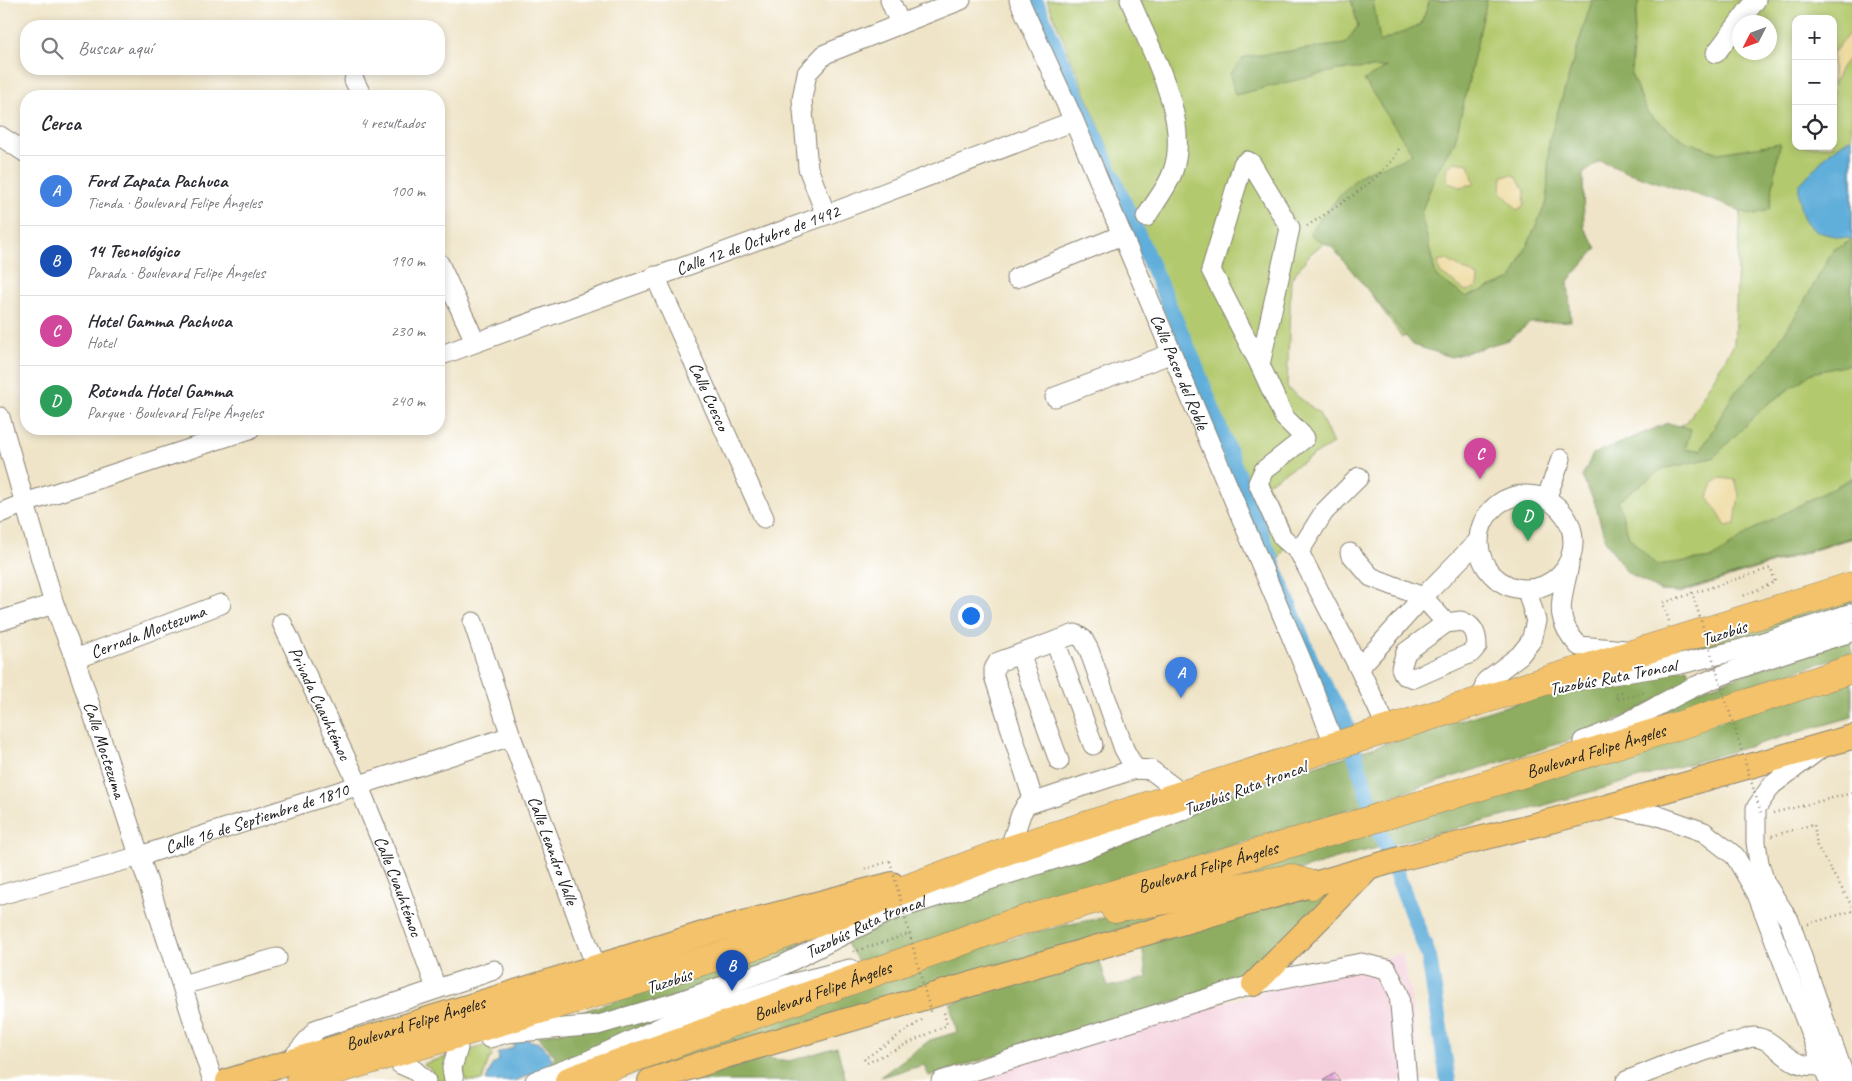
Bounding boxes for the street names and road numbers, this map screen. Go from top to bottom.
street label: Calle 12 de Octubre de 1492 [673,199,844,280]
street label: Calle Paseo del Roble [1146,311,1214,434]
street label: Calle Cuesco [684,359,735,436]
street label: Cerrada Moctezuma [87,599,210,663]
street label: Tuzobús [1698,615,1751,651]
street label: Privada Cuauhtémoc [284,643,356,764]
street label: Tuzobús Ruta Troncal [1547,653,1681,700]
street label: Calle Moctezuma [79,699,131,802]
street label: Boulevard Felipe Ángeles [1523,719,1670,783]
street label: Tuzobús Ruta troncal [1181,755,1312,820]
street label: Calle 16 de Septiembre de 1810 [162,778,353,858]
street label: Calle Leandro Valle [523,793,583,909]
street label: Calle Cuauhtémoc [369,833,428,940]
street label: Boulevard Felipe Ángeles [1135,836,1282,898]
street label: Tuzobús Ruta troncal [801,890,930,963]
street label: Boulevard Felipe Ángeles [751,956,896,1025]
street label: Tuzobús [643,963,696,999]
street label: Boulevard Felipe Ángeles [343,991,489,1055]

